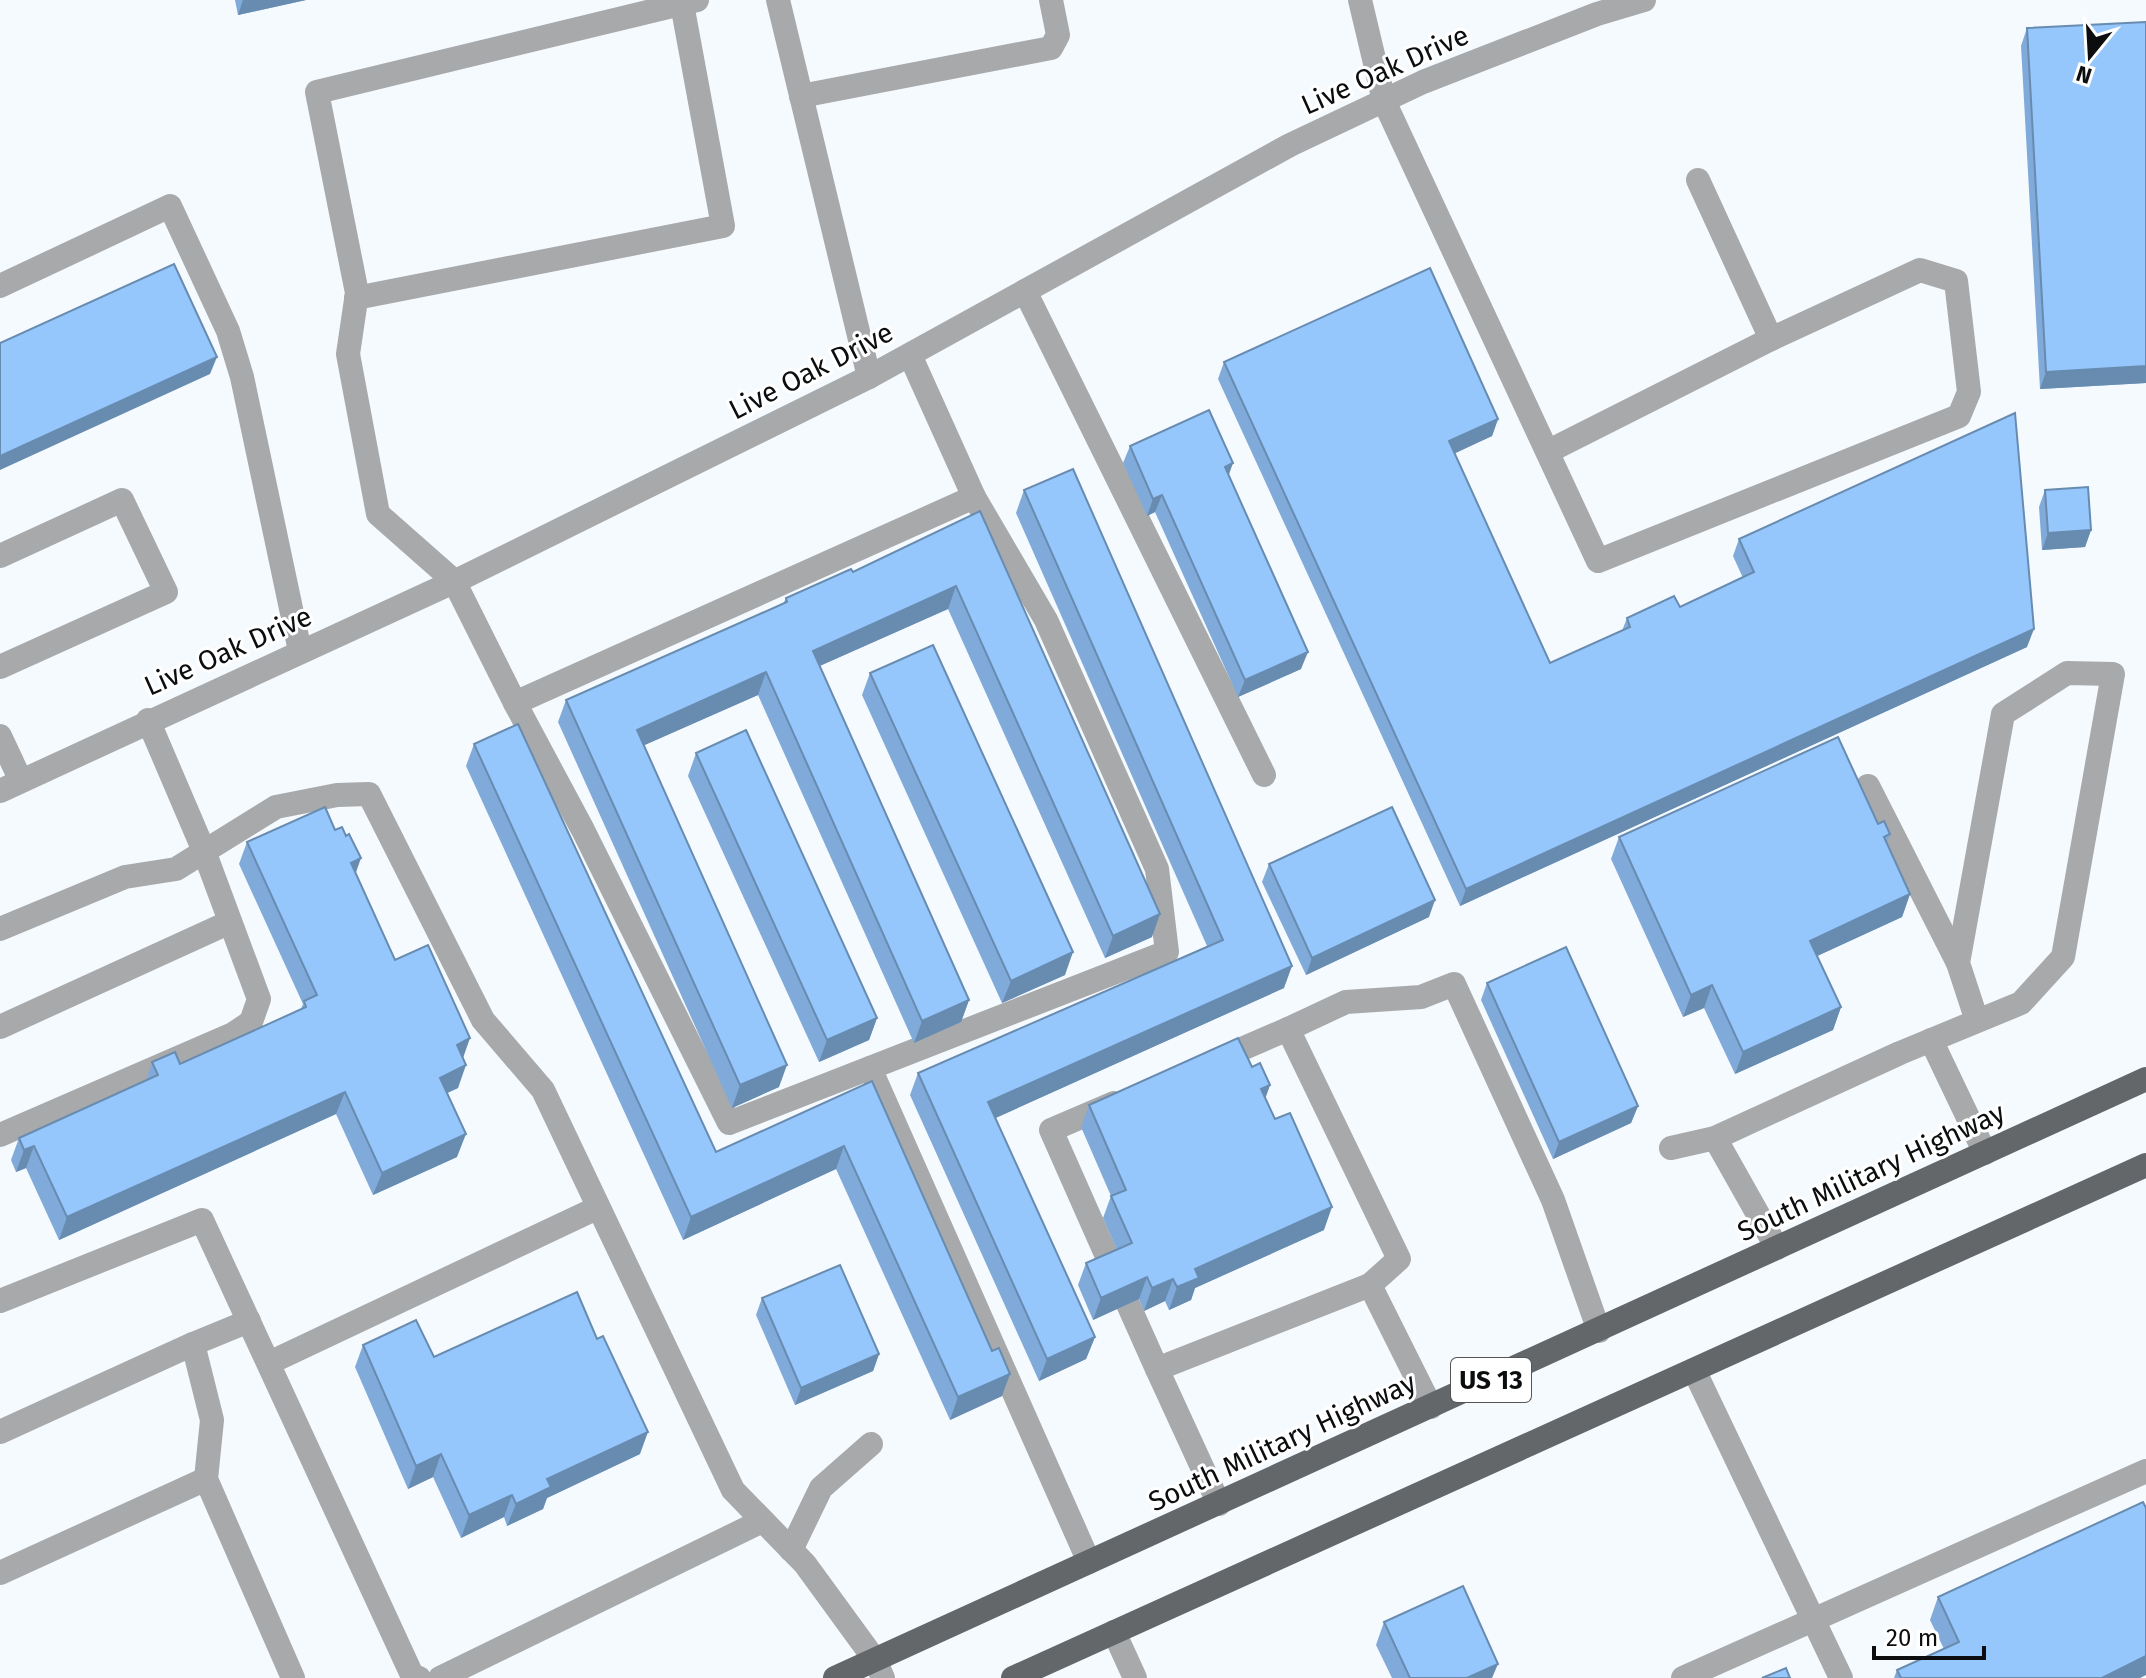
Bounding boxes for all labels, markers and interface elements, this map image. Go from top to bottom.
north arrow [2050,16,2130,96]
street label: Live Oak Drive [1296,18,1474,122]
text: N [2073,59,2095,90]
street label: Live Oak Drive [723,315,899,427]
street label: Live Oak Drive [139,599,317,703]
street label: South Military Highway [1732,1095,2010,1248]
road number: US 13 [1451,1358,1531,1402]
street label: South Military Highway [1143,1365,1421,1518]
scale bar [1874,1610,1984,1660]
text: 20 m [1886,1624,1938,1652]

